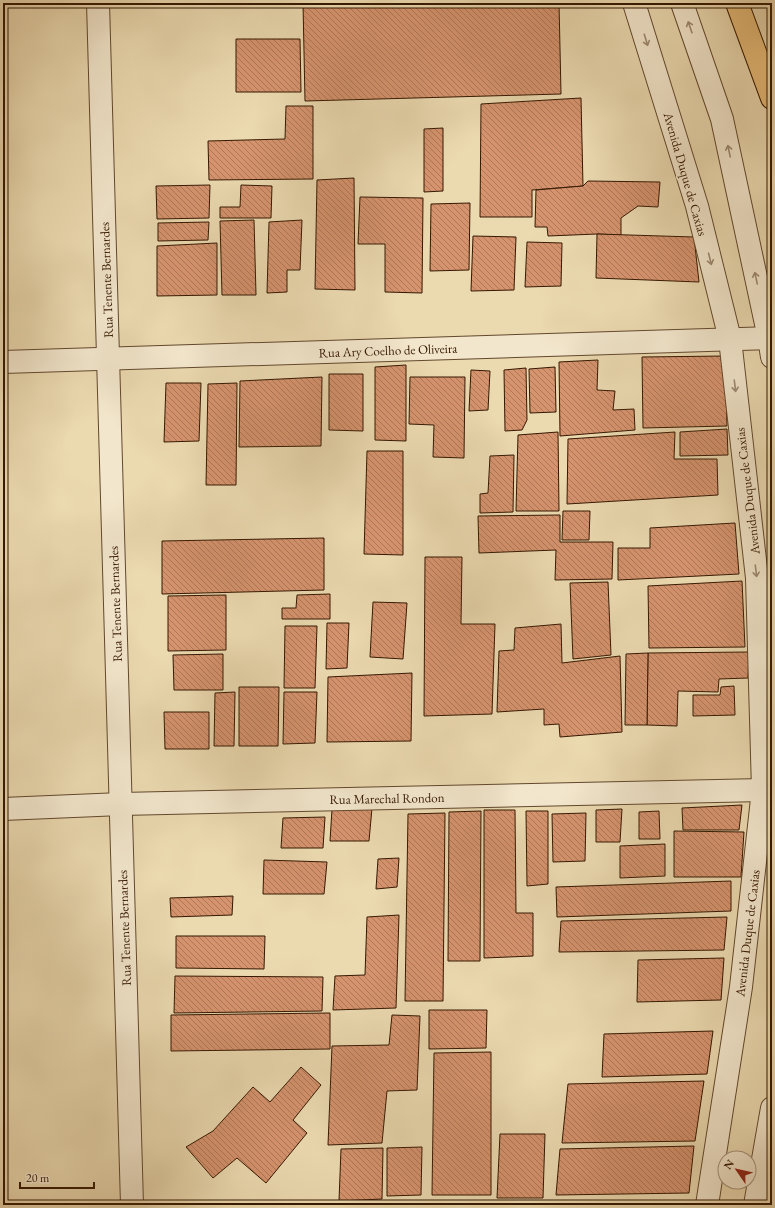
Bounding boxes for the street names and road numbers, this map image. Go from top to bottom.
street label: Avenida Duque de Caxias [659,109,711,238]
street label: Rua Tenente Bernardes [96,222,117,338]
street label: Rua Ary Coelho de Oliveira [318,340,458,361]
street label: Avenida Duque de Caxias [731,427,764,556]
street label: Rua Tenente Bernardes [105,546,126,662]
street label: Rua Marechal Rondon [329,789,445,808]
street label: Avenida Duque de Caxias [731,869,764,998]
street label: Rua Tenente Bernardes [114,870,135,986]

